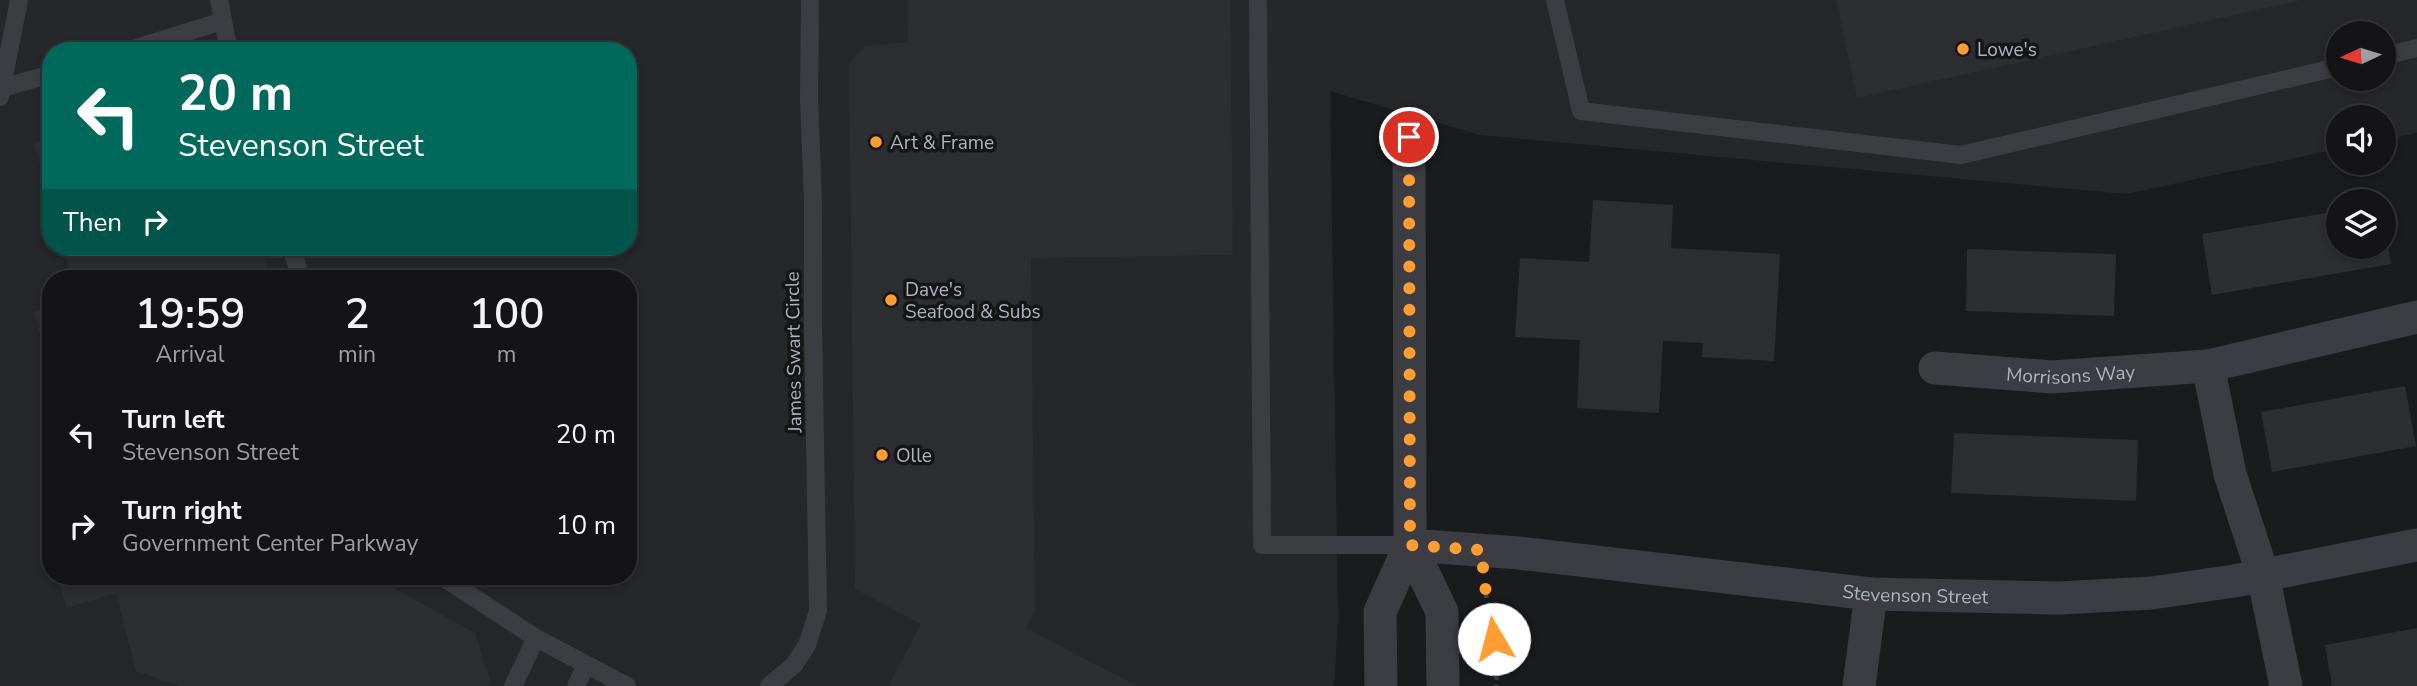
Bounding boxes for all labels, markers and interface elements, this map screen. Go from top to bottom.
north arrow [2326,21,2396,91]
map controls [2326,21,2396,259]
place label: Lowe's [1977,37,2037,63]
marker: Lowe's [1955,41,1971,57]
text: 20 m [178,60,293,127]
icon: left [63,70,154,161]
button: sound [2326,105,2396,175]
pin [1379,107,1439,167]
icon: arrive [1390,118,1428,156]
text: Stevenson Street [178,124,424,167]
place label: Art & Frame [890,130,994,156]
marker: Art & Frame [868,134,884,150]
button: layers [2326,189,2396,259]
icon: right [136,203,174,241]
text: Then [63,205,122,240]
street label: James Swart Circle [780,271,808,434]
place label: Dave's Seafood & Subs [905,277,1041,325]
text: 19:59 [135,286,245,343]
text: 2 [344,286,370,343]
text: 100 [469,286,544,343]
marker: Dave's Seafood & Subs [883,292,899,308]
text: Arrival [155,339,225,370]
text: min [338,339,376,370]
text: m [497,339,516,370]
street label: Morrisons Way [2005,359,2136,391]
text: Turn left [122,402,225,437]
icon: left [63,416,101,454]
text: 20 m [556,417,616,452]
text: Stevenson Street [122,437,299,468]
place label: Olle [896,443,932,469]
marker: Olle [874,447,890,463]
text: Turn right [122,493,241,528]
icon: right [63,507,101,545]
text: 10 m [556,508,616,543]
text: Government Center Parkway [122,528,418,559]
street label: Stevenson Street [1841,579,1989,611]
position arrow [1457,602,1531,676]

